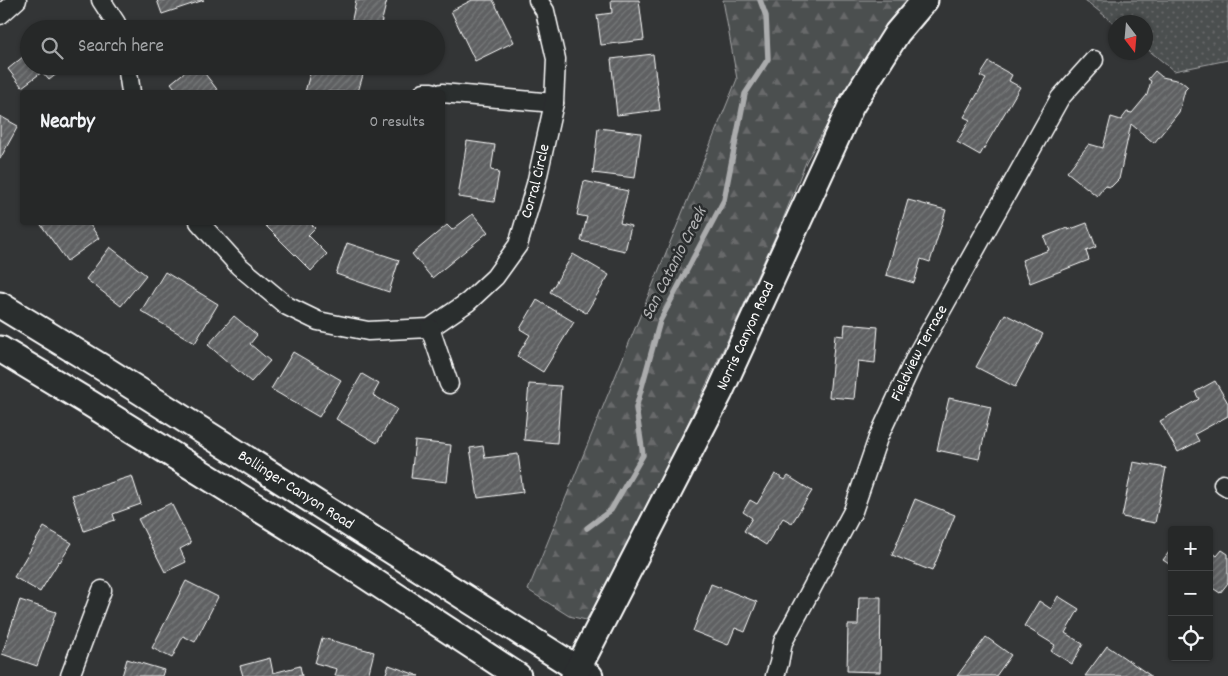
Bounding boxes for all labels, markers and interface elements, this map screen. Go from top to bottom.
north arrow [1108,15,1153,60]
search box [20,20,445,75]
icon: search [38,34,66,62]
text: Search here [78,34,164,61]
text: Nearby [40,108,95,138]
text: 0 results [370,111,425,134]
street label: Corral Circle [515,142,556,221]
water label: San Catanio Creek [636,202,715,325]
street label: Norris Canyon Road [711,278,781,394]
street label: Fieldview Terrace [885,301,954,405]
street label: Bollinger Canyon Road [233,445,359,536]
map controls [1168,526,1213,661]
button: + [1168,526,1213,571]
button: − [1168,571,1213,616]
button: locate [1168,616,1213,661]

